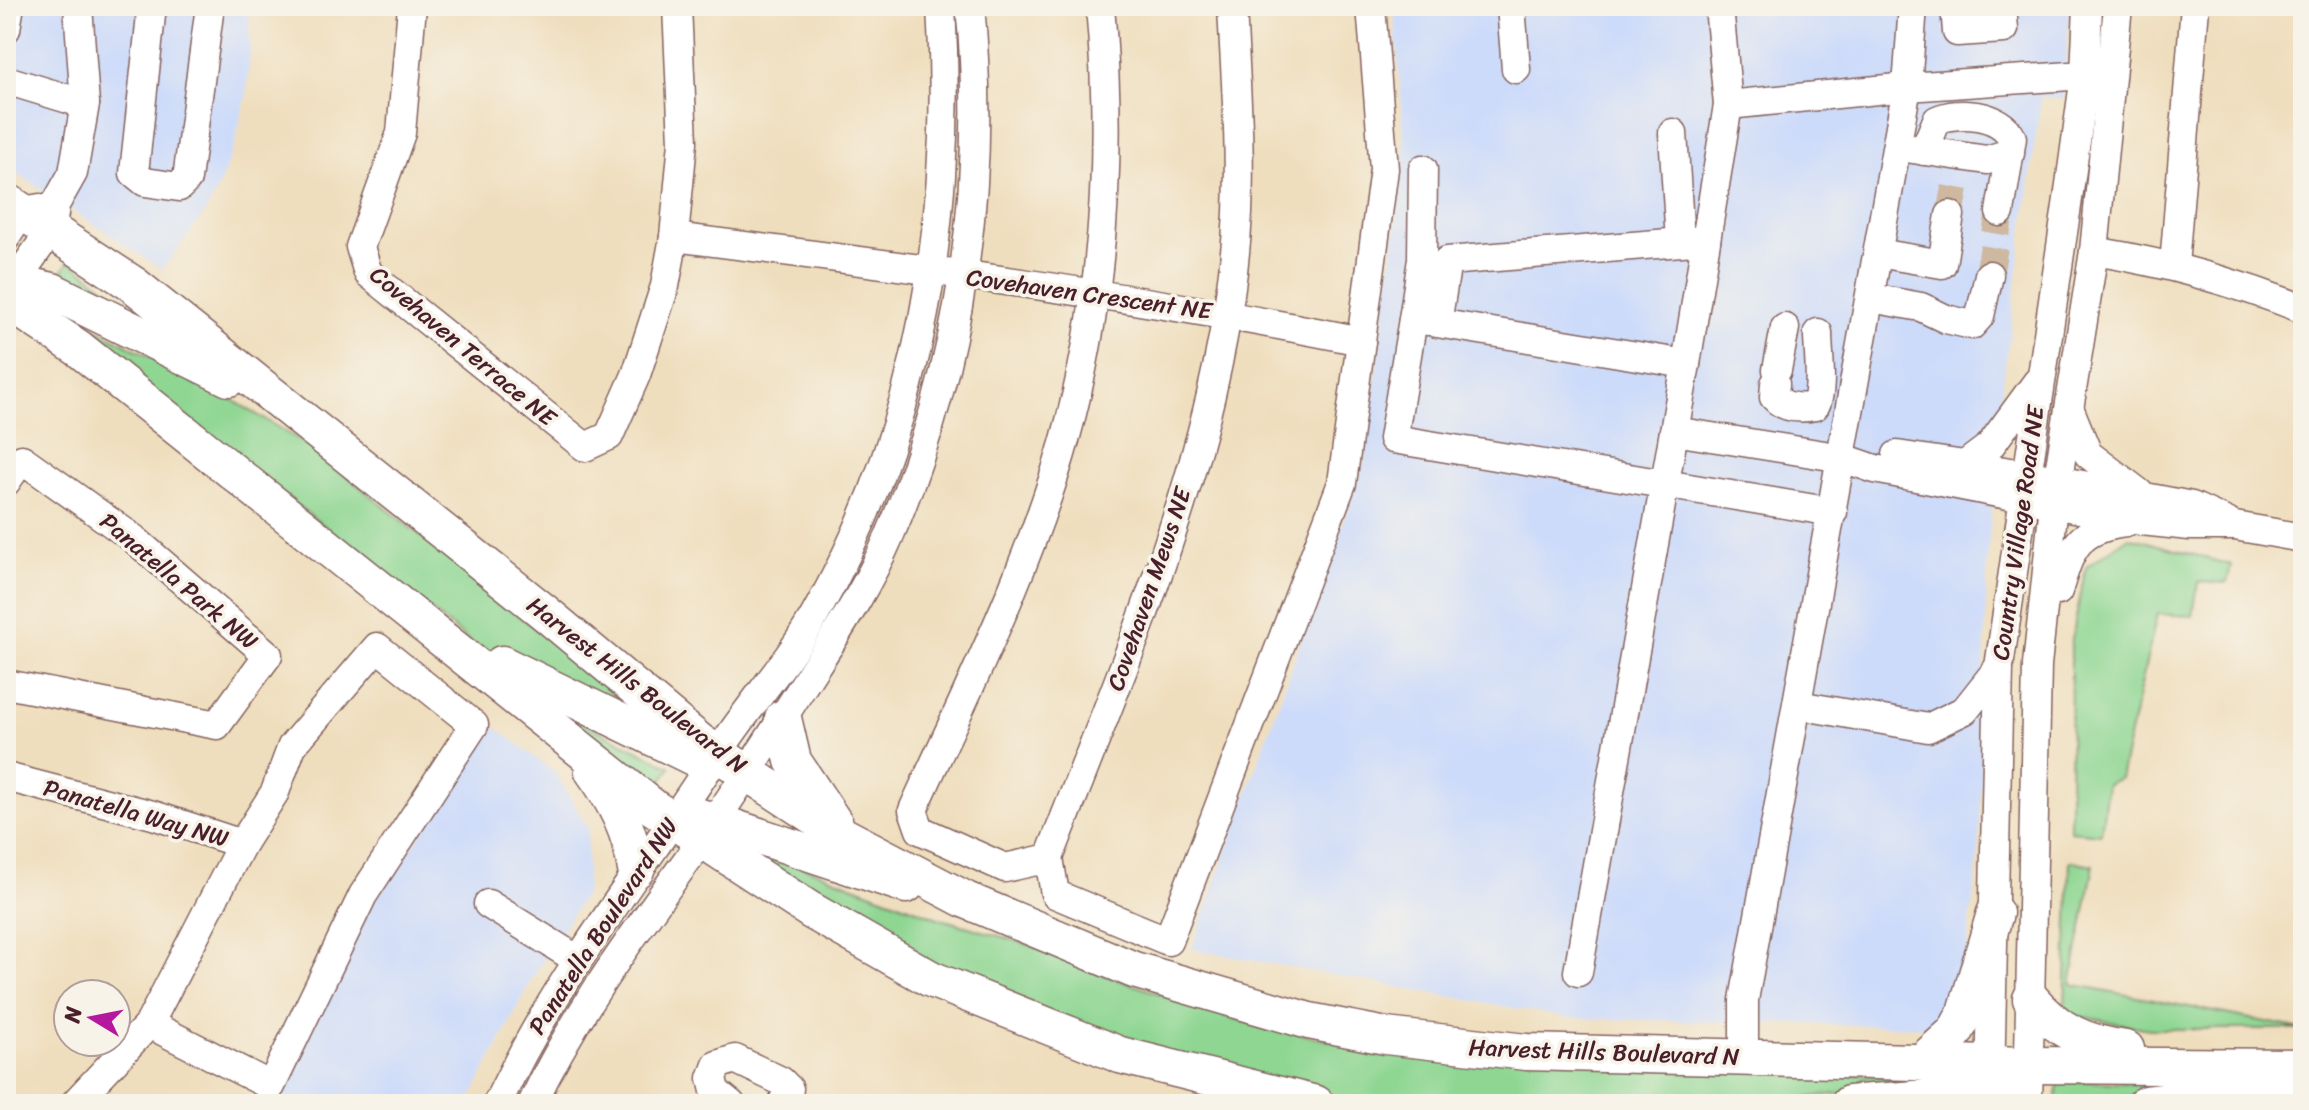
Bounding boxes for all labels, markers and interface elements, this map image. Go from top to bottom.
street label: Covehaven Terrace NE [360,255,567,438]
street label: Covehaven Crescent NE [964,256,1216,332]
street label: Country Village Road NE [1979,401,2057,663]
street label: Covehaven Mews NE [1095,480,1204,696]
street label: Panatella Park NW [90,502,268,660]
street label: Harvest Hills Boulevard N [517,585,757,785]
street label: Panatella Way NW [38,767,234,859]
street label: Panatella Boulevard NW [517,809,689,1043]
north arrow [52,978,132,1058]
text: N [52,1003,93,1026]
street label: Harvest Hills Boulevard N [1468,1026,1740,1078]

